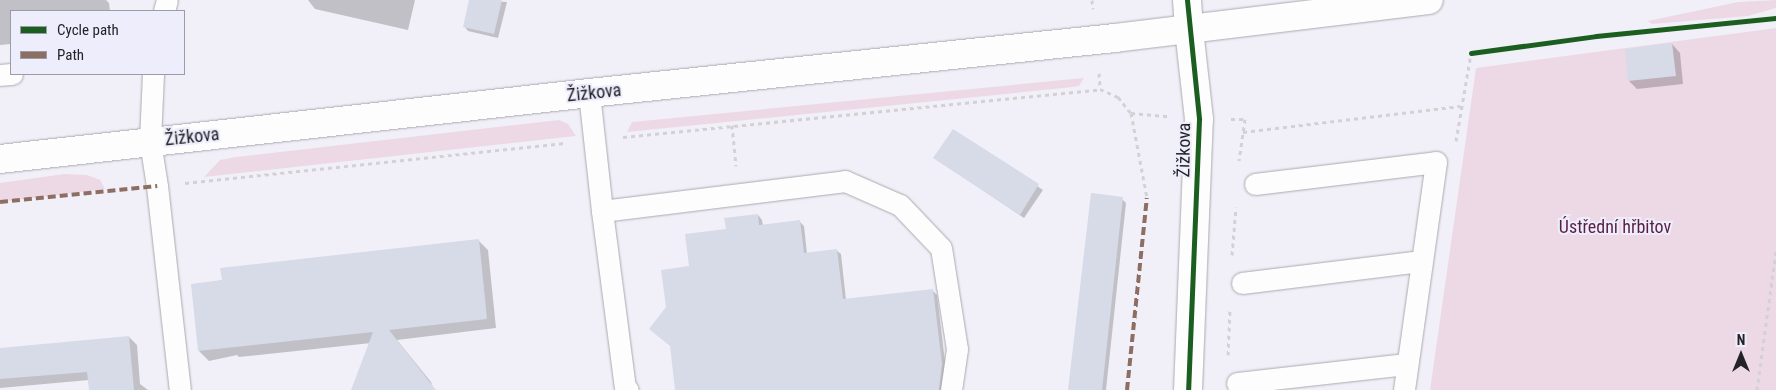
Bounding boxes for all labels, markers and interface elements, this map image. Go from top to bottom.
legend [10,10,185,75]
text: Cycle path [57,21,119,39]
text: Path [57,46,84,64]
street label: Žižkova [566,79,622,107]
street label: Žižkova [1173,122,1195,178]
street label: Žižkova [164,123,220,151]
park label: Ústřední hřbitov [1559,216,1671,238]
north arrow [1716,330,1766,380]
text: N [1737,332,1745,348]

